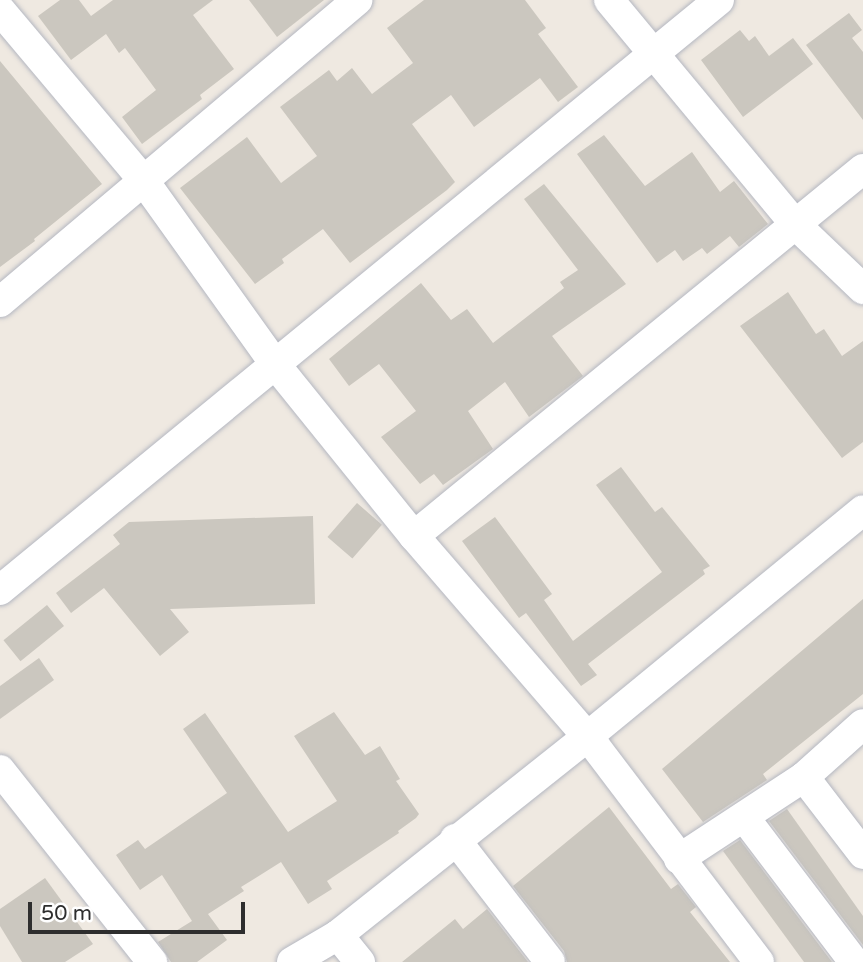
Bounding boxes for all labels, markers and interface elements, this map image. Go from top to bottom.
scale bar [32,888,248,932]
text: 50 m [41,901,92,926]

